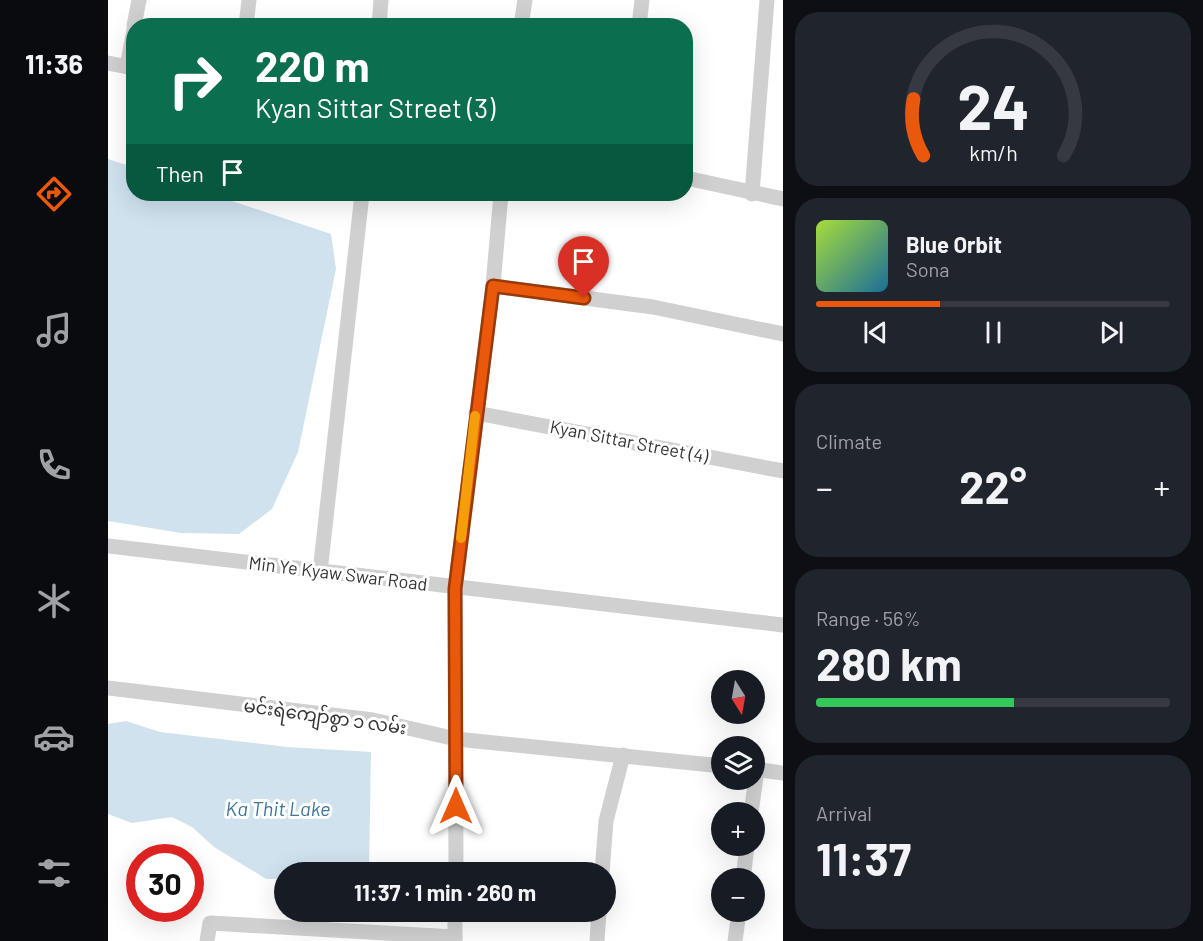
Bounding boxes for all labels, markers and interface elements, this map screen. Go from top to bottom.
text: 220 m [255,40,369,90]
icon: right [156,42,234,120]
text: 11:36 [25,47,83,79]
text: 24 [957,68,1029,142]
text: Kyan Sittar Street (3) [255,91,495,123]
text: km/h [969,140,1017,165]
icon: arrive [216,156,249,189]
text: Then [156,160,204,186]
icon: directions [33,173,75,215]
text: Blue Orbit [906,231,1002,257]
pin [558,236,609,298]
icon: arrive [567,245,600,278]
text: Sona [906,257,950,281]
icon: music [33,309,75,351]
icon: previous [859,316,892,349]
icon: pause [977,316,1010,349]
icon: next [1095,316,1128,349]
street label: Kyan Sittar Street (4) [548,415,711,467]
text: Climate [816,429,882,453]
icon: phone [33,444,75,486]
text: 22° [959,459,1027,513]
text: − [816,467,833,507]
text: + [1153,467,1170,507]
street label: Min Ye Kyaw Swar Road [247,551,429,595]
icon: climate [33,580,75,622]
text: Range · 56% [816,606,920,630]
text: 280 km [816,636,962,690]
north arrow [711,670,765,724]
map controls [711,670,765,922]
street label: မင်းရဲကျော်စွာ ၁ လမ်း [242,693,408,743]
icon: car [33,716,75,758]
button: layers [711,736,765,790]
position arrow [424,774,488,838]
water label: Ka Thit Lake [226,796,330,820]
text: Arrival [816,801,872,825]
button: + [711,802,765,856]
text: 11:37 [816,831,911,885]
speed limit sign: 30 [126,844,204,922]
icon: filters [33,852,75,894]
button: − [711,868,765,922]
text: 11:37 · 1 min · 260 m [354,879,536,905]

